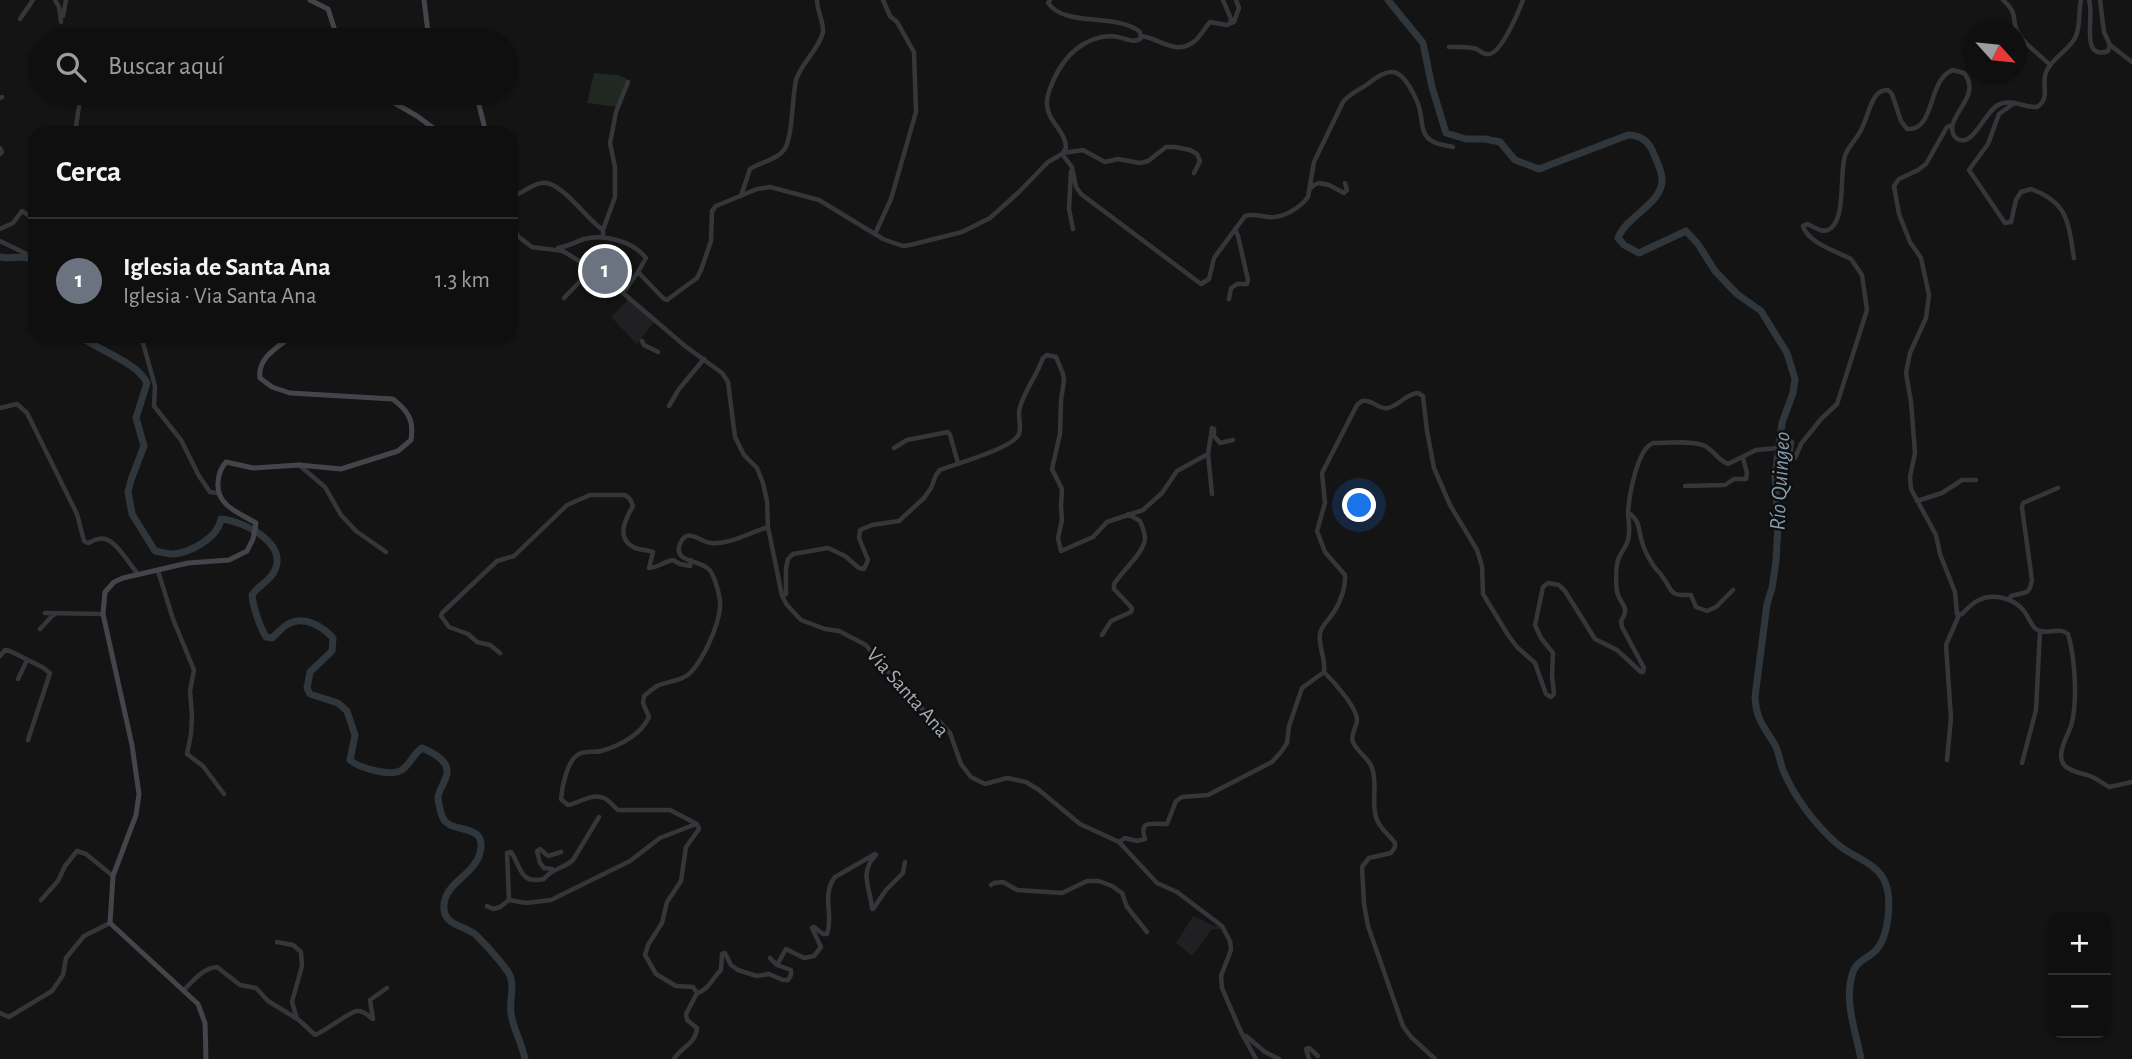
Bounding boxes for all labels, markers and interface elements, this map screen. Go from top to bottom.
north arrow [1964,21,2027,84]
search box [28,28,518,105]
icon: search [52,48,90,86]
text: Buscar aquí [108,53,224,79]
text: Cerca [56,157,121,187]
pin: 1 [582,245,628,297]
text: Iglesia de Santa Ana [123,254,331,280]
text: 1 [75,269,83,292]
text: 1.3 km [435,269,490,292]
text: Iglesia · Via Santa Ana [123,285,317,308]
water label: Río Quingeo [1766,431,1795,531]
your location [1342,488,1376,522]
street label: Via Santa Ana [862,644,953,741]
map controls [2048,912,2111,1038]
button: + [2048,912,2111,975]
button: − [2048,975,2111,1038]

